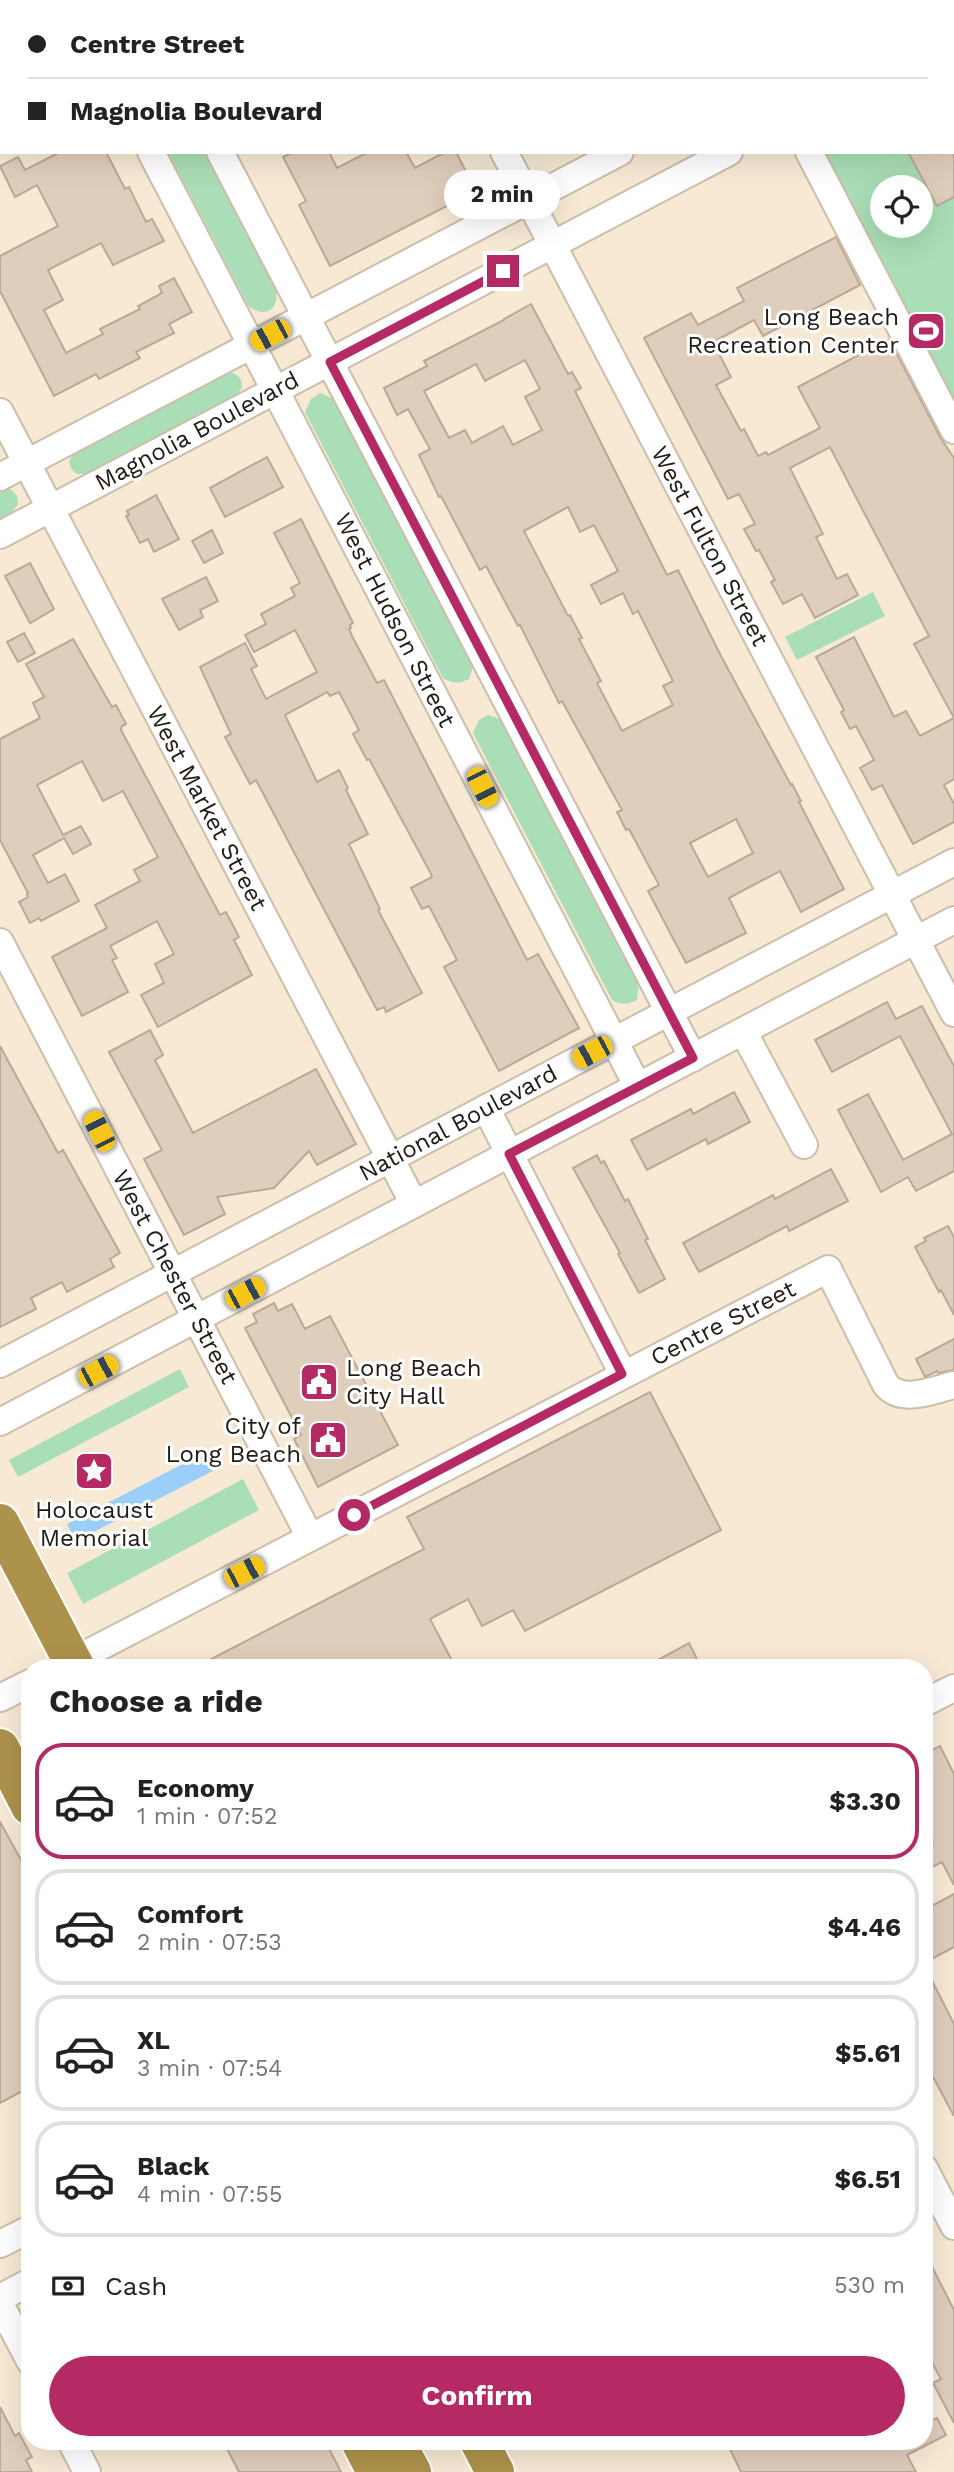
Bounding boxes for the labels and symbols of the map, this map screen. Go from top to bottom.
callout: 2 min [445,170,561,218]
route end [487,255,519,287]
place label: Long Beach Recreation Center [687,303,899,359]
sports icon: Long Beach Recreation Center [905,310,947,352]
car [247,316,294,354]
street label: Magnolia Boulevard [90,365,304,497]
street label: West Fulton Street [646,441,774,651]
street label: West Hudson Street [329,508,461,732]
street label: West Market Street [141,701,273,915]
car [464,764,501,810]
car [569,1033,616,1071]
street label: National Boulevard [354,1059,562,1187]
car [81,1108,118,1154]
street label: West Chester Street [107,1165,243,1389]
car [222,1274,269,1312]
street label: Centre Street [646,1274,800,1372]
car [75,1352,122,1390]
place label: Long Beach City Hall [346,1354,482,1410]
public building icon: Long Beach City Hall [298,1361,340,1403]
place label: City of Long Beach [165,1412,302,1468]
public building icon: City of Long Beach [307,1419,349,1461]
place icon: Holocaust Memorial [73,1450,115,1492]
place label: Holocaust Memorial [35,1496,153,1552]
route start [338,1499,370,1531]
car [221,1553,268,1591]

